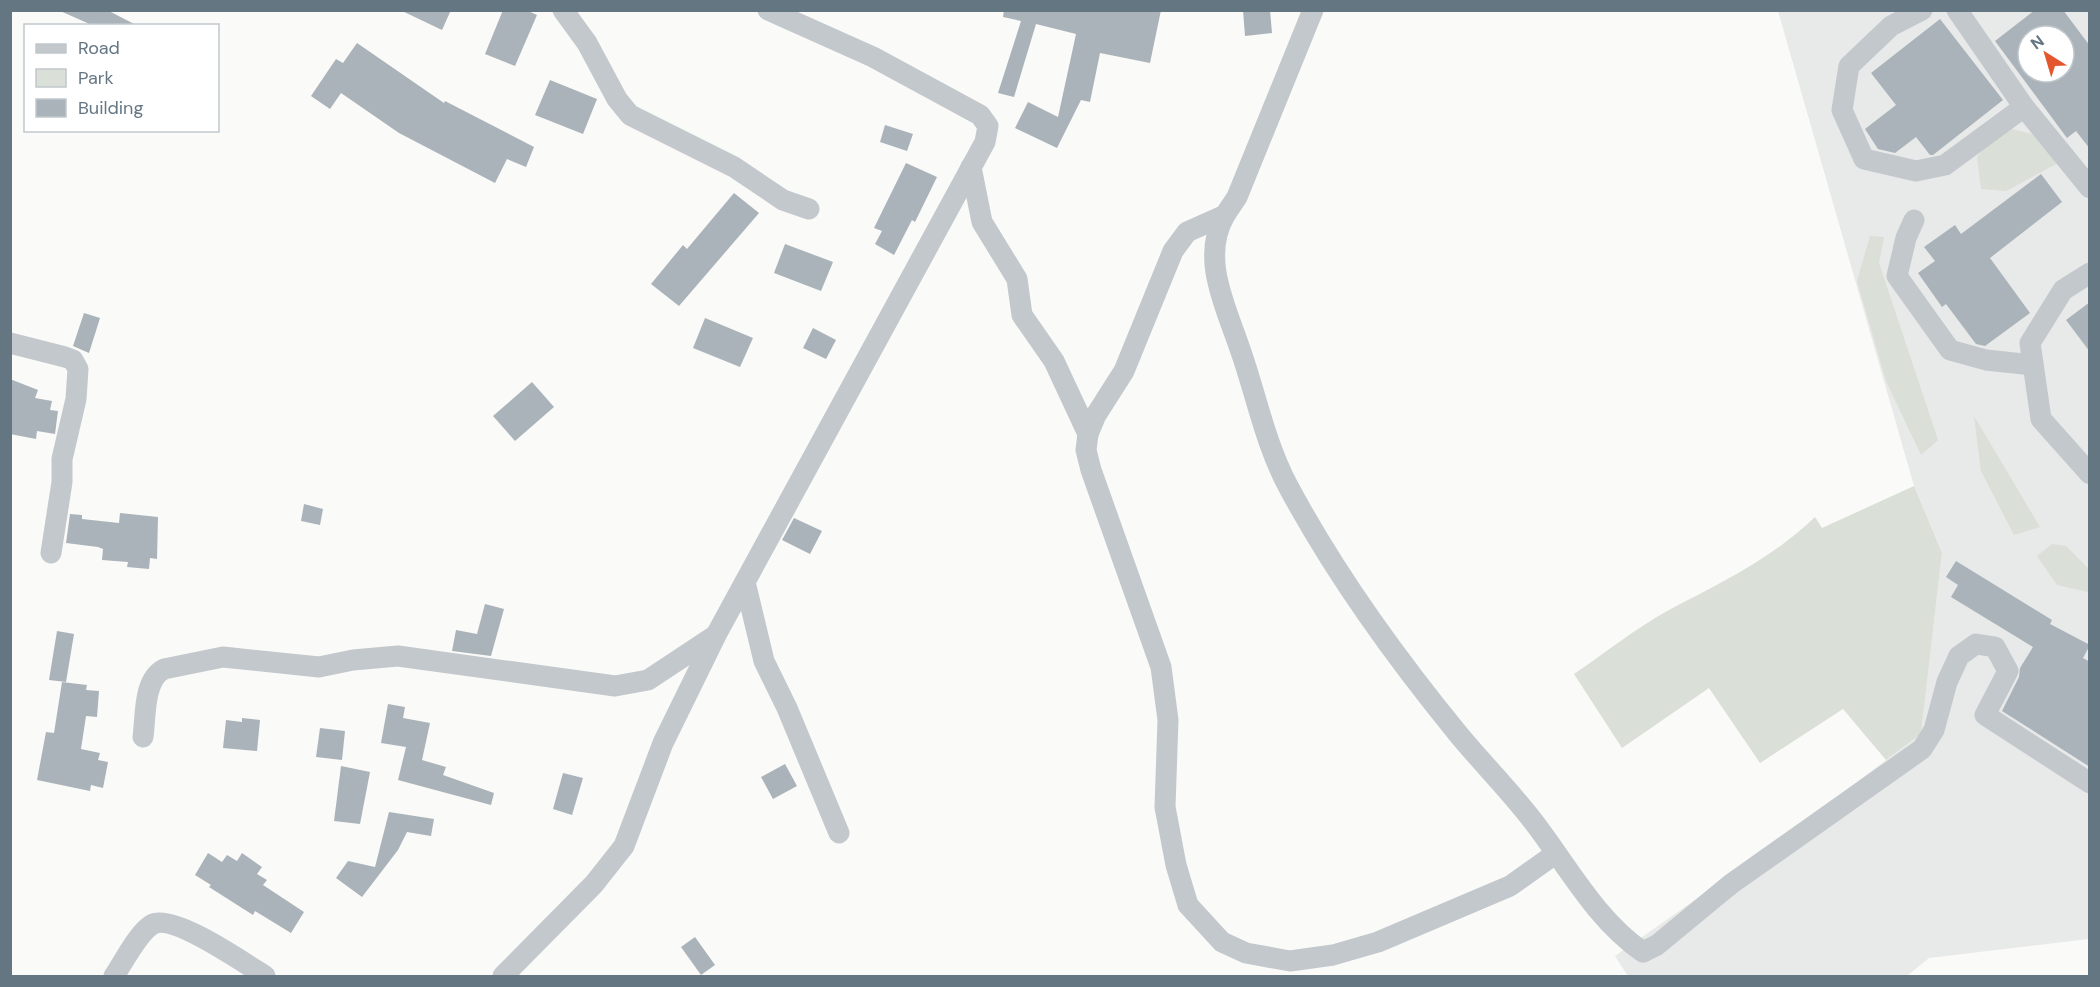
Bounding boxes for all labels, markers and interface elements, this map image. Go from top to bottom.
legend [24,24,219,132]
north arrow [2016,24,2076,84]
text: N [2026,31,2048,54]
text: Road [78,36,120,60]
text: Park [78,66,114,90]
text: Building [78,96,143,120]

